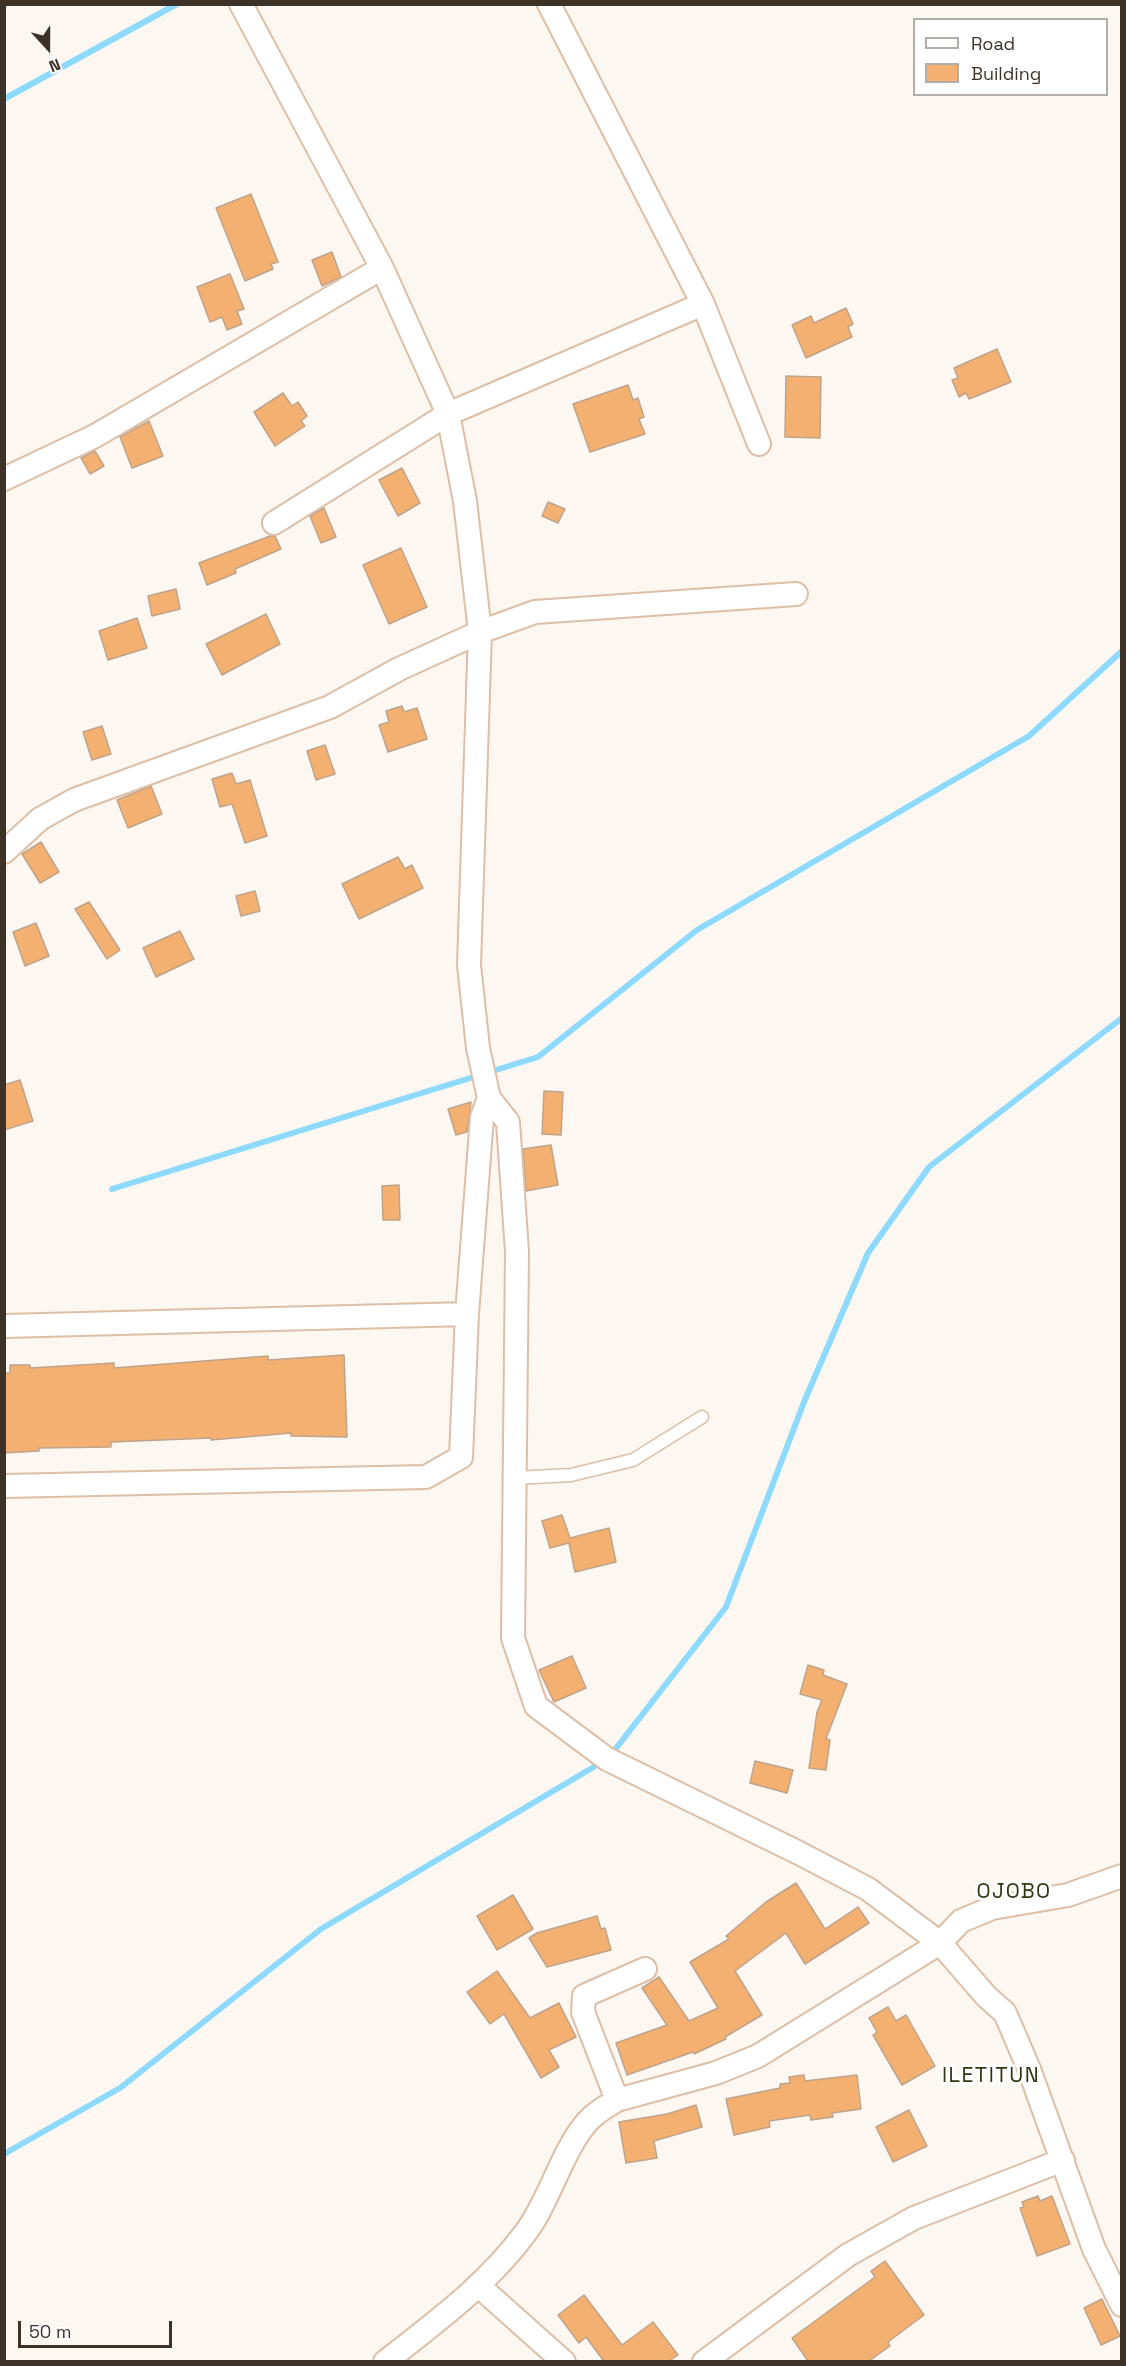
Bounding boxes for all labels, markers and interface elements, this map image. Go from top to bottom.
north arrow [18,18,78,78]
legend [913,18,1108,96]
text: Road [971,32,1015,55]
text: N [46,54,63,77]
text: Building [971,62,1041,85]
district label: OJOBO [976,1879,1052,1905]
district label: ILETITUN [942,2063,1040,2089]
scale bar [21,2309,176,2347]
text: 50 m [29,2320,71,2343]

